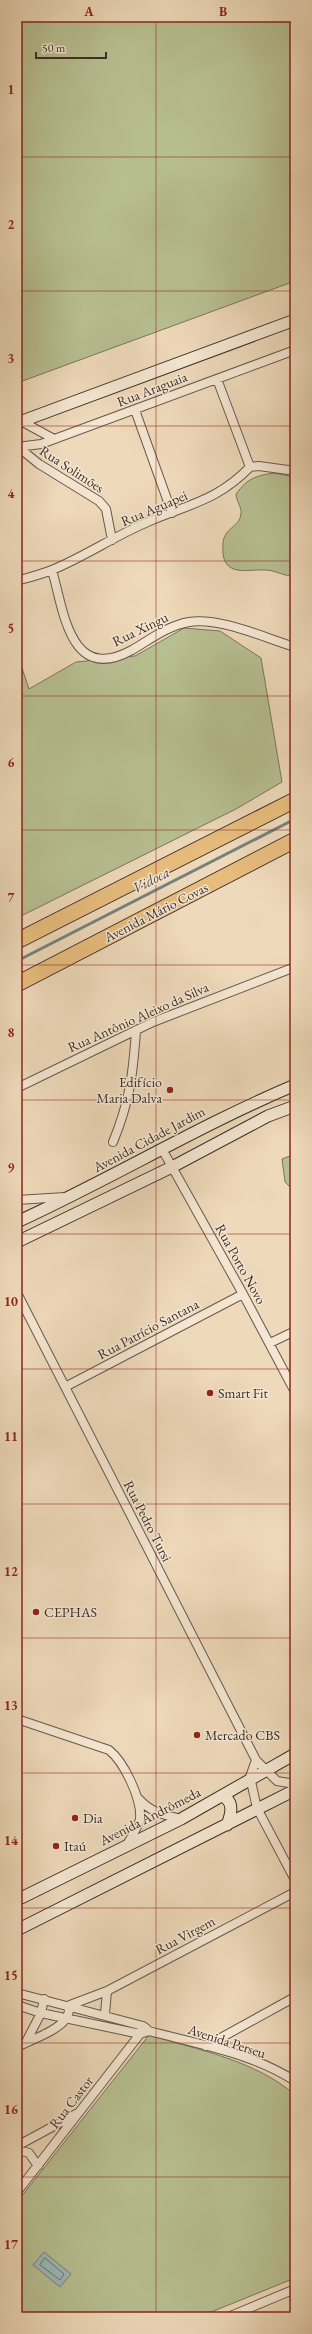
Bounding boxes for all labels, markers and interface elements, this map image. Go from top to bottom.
text: A [83,3,94,20]
text: B [219,3,227,20]
scale bar [36,34,106,60]
text: 50 m [42,40,66,56]
text: 1 [8,81,15,98]
text: 2 [8,216,15,233]
text: 3 [8,350,15,367]
street label: Rua Araguaia [114,367,190,411]
street label: Rua Solimões [36,441,108,497]
text: 4 [8,485,15,502]
street label: Rua Aguapei [118,486,191,530]
street label: Rua Xingu [109,608,171,650]
text: 5 [8,620,14,637]
text: 6 [8,754,15,771]
water label: Vidoca [129,862,173,897]
street label: Avenida Mário Covas [100,878,212,947]
text: 7 [8,889,15,906]
street label: Rua Antônio Aleixo da Silva [65,978,212,1056]
text: 8 [8,1024,15,1041]
place label: Edifício Maria Dalva [97,1073,162,1107]
marker: Edifício Maria Dalva [165,1085,175,1095]
street label: Avenida Cidade Jardim [89,1102,208,1177]
text: 9 [8,1159,15,1176]
street label: Rua Porto Novo [212,1221,270,1307]
text: 10 [4,1293,18,1310]
street label: Rua Patrício Santana [94,1295,202,1363]
place label: Smart Fit [218,1384,268,1402]
marker: Smart Fit [205,1388,215,1398]
text: 11 [4,1428,18,1445]
street label: Rua Pedro Tursi [120,1477,176,1565]
text: 12 [4,1563,18,1580]
place label: CEPHAS [44,1603,97,1621]
marker: CEPHAS [31,1607,41,1617]
text: 13 [4,1697,18,1714]
place label: Mercado CBS [205,1726,280,1744]
marker: Mercado CBS [192,1730,202,1740]
street label: Avenida Andrômeda [96,1783,204,1850]
place label: Dia [83,1809,103,1827]
marker: Dia [70,1813,80,1823]
text: 14 [4,1832,18,1849]
place label: Itaú [64,1837,87,1855]
marker: Itaú [51,1841,61,1851]
street label: Rua Virgem [152,1912,218,1958]
text: 15 [4,1967,18,1984]
street label: Avenida Perseu [185,2020,269,2062]
street label: Rua Castor [45,2072,97,2132]
text: 16 [4,2101,18,2118]
text: 17 [4,2236,18,2253]

